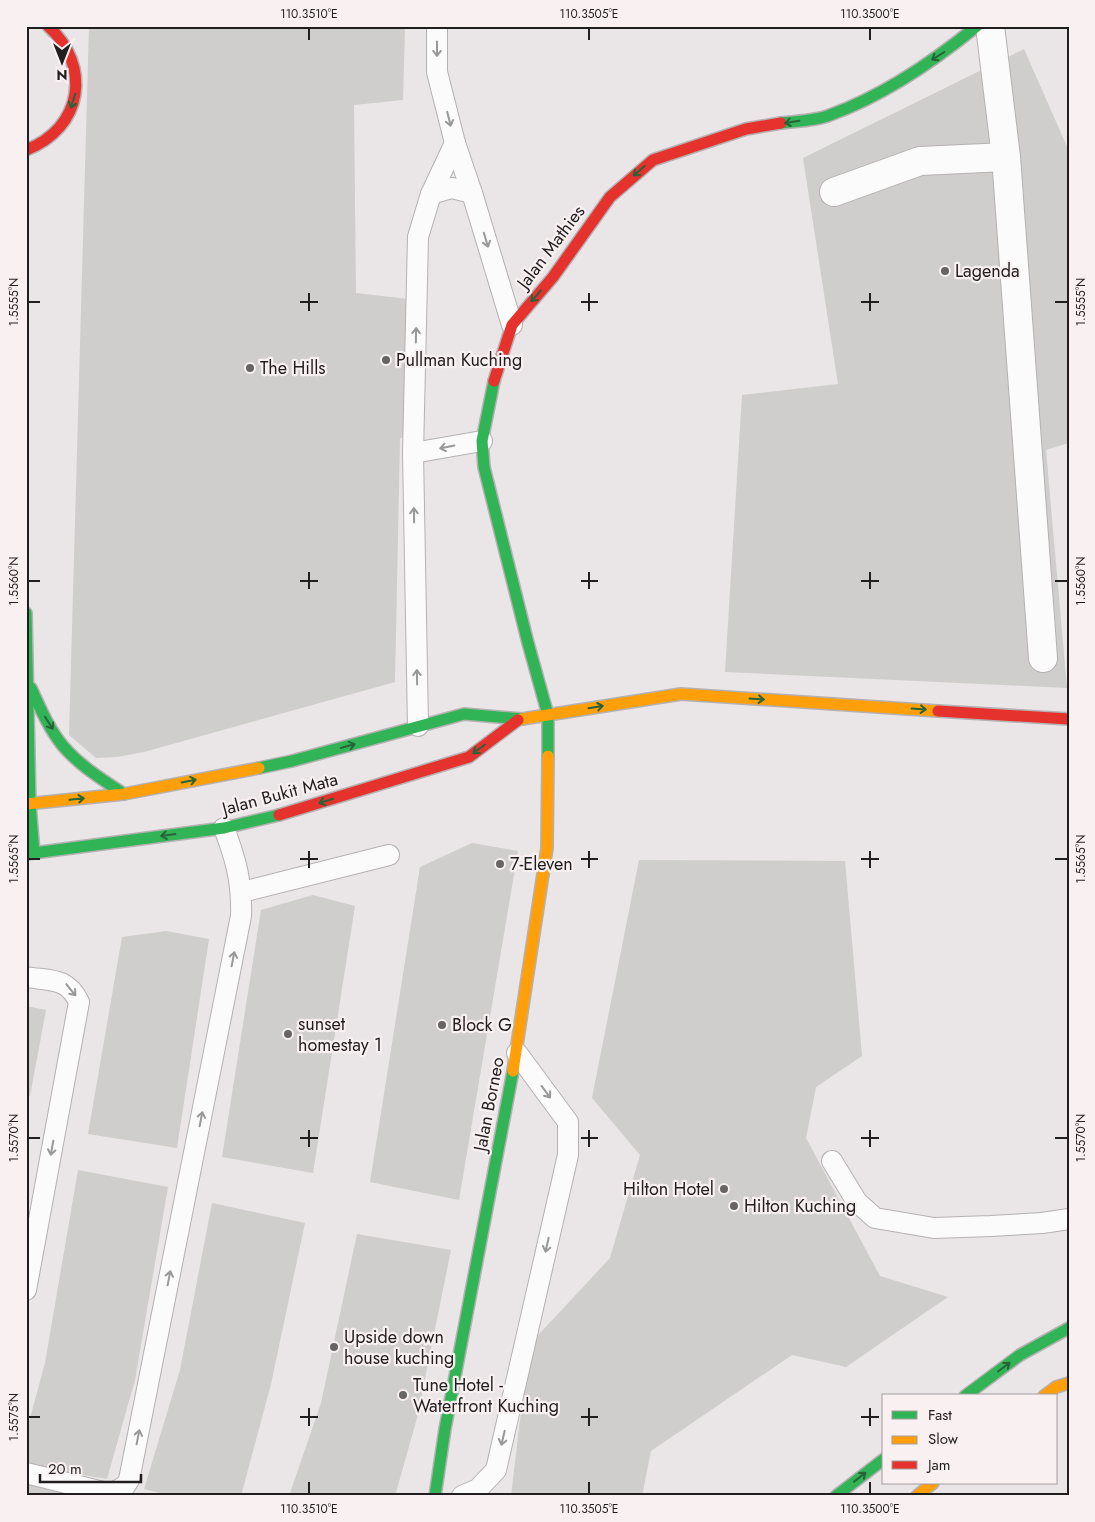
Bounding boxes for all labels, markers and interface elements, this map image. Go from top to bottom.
text: 110.3510°E [280,5,338,23]
text: 110.3505°E [560,5,618,23]
text: 110.3500°E [840,5,900,23]
north arrow [38,38,88,88]
one-way arrow [432,40,442,57]
one-way arrow [931,51,945,61]
text: N [56,65,68,85]
one-way arrow [68,92,78,108]
one-way arrow [445,111,454,127]
one-way arrow [784,117,800,127]
one-way arrow [633,166,646,177]
street label: Jalan Mathies [510,200,591,296]
one-way arrow [482,231,492,247]
place label: Lagenda [955,258,1020,284]
marker: Lagenda [939,265,951,277]
text: 1.5555°N [5,278,23,326]
text: 1.5555°N [1072,278,1090,326]
one-way arrow [531,290,542,303]
one-way arrow [411,327,420,343]
place label: Pullman Kuching [396,347,522,373]
marker: Pullman Kuching [380,354,392,366]
place label: The Hills [260,355,326,381]
marker: The Hills [244,362,256,374]
one-way arrow [440,443,456,452]
one-way arrow [409,507,419,524]
text: 1.5560°N [5,556,23,606]
text: 1.5560°N [1072,556,1090,606]
one-way arrow [412,670,422,686]
one-way arrow [749,694,765,703]
one-way arrow [588,702,604,712]
one-way arrow [911,704,927,714]
one-way arrow [44,716,54,730]
one-way arrow [339,740,355,750]
one-way arrow [472,744,486,754]
street label: Jalan Bukit Mata [217,766,341,822]
one-way arrow [181,776,197,785]
one-way arrow [69,794,85,804]
one-way arrow [319,796,335,806]
one-way arrow [160,830,176,840]
text: 1.5565°N [5,835,23,883]
text: 1.5565°N [1072,835,1090,883]
place label: 7-Eleven [510,851,573,877]
marker: 7-Eleven [494,858,506,870]
one-way arrow [228,952,238,968]
one-way arrow [65,984,76,997]
place label: sunset homestay 1 [298,1011,382,1058]
place label: Block G [452,1012,512,1038]
marker: Block G [436,1019,448,1031]
marker: sunset homestay 1 [282,1028,294,1040]
street label: Jalan Borneo [467,1055,511,1155]
one-way arrow [541,1085,551,1099]
one-way arrow [197,1111,206,1127]
text: 1.5570°N [5,1114,23,1162]
text: 1.5570°N [1072,1114,1090,1162]
one-way arrow [47,1139,57,1155]
place label: Hilton Hotel [623,1176,714,1202]
marker: Hilton Hotel [718,1183,730,1195]
place label: Hilton Kuching [744,1193,856,1219]
marker: Hilton Kuching [728,1200,740,1212]
one-way arrow [542,1237,551,1253]
one-way arrow [165,1270,175,1286]
place label: Upside down house kuching [344,1324,454,1371]
marker: Upside down house kuching [328,1341,340,1353]
one-way arrow [997,1361,1010,1372]
place label: Tune Hotel - Waterfront Kuching [413,1372,559,1419]
marker: Tune Hotel - Waterfront Kuching [397,1389,409,1401]
text: 1.5575°N [5,1393,23,1441]
legend [882,1394,1058,1484]
text: Fast [928,1404,952,1426]
text: Slow [928,1428,959,1450]
one-way arrow [498,1429,507,1445]
one-way arrow [133,1430,143,1446]
scale bar [40,1452,141,1484]
text: Jam [926,1454,951,1476]
text: 20 m [48,1458,82,1480]
one-way arrow [853,1472,866,1483]
text: 110.3510°E [280,1500,338,1518]
text: 110.3505°E [560,1500,618,1518]
text: 110.3500°E [840,1500,900,1518]

